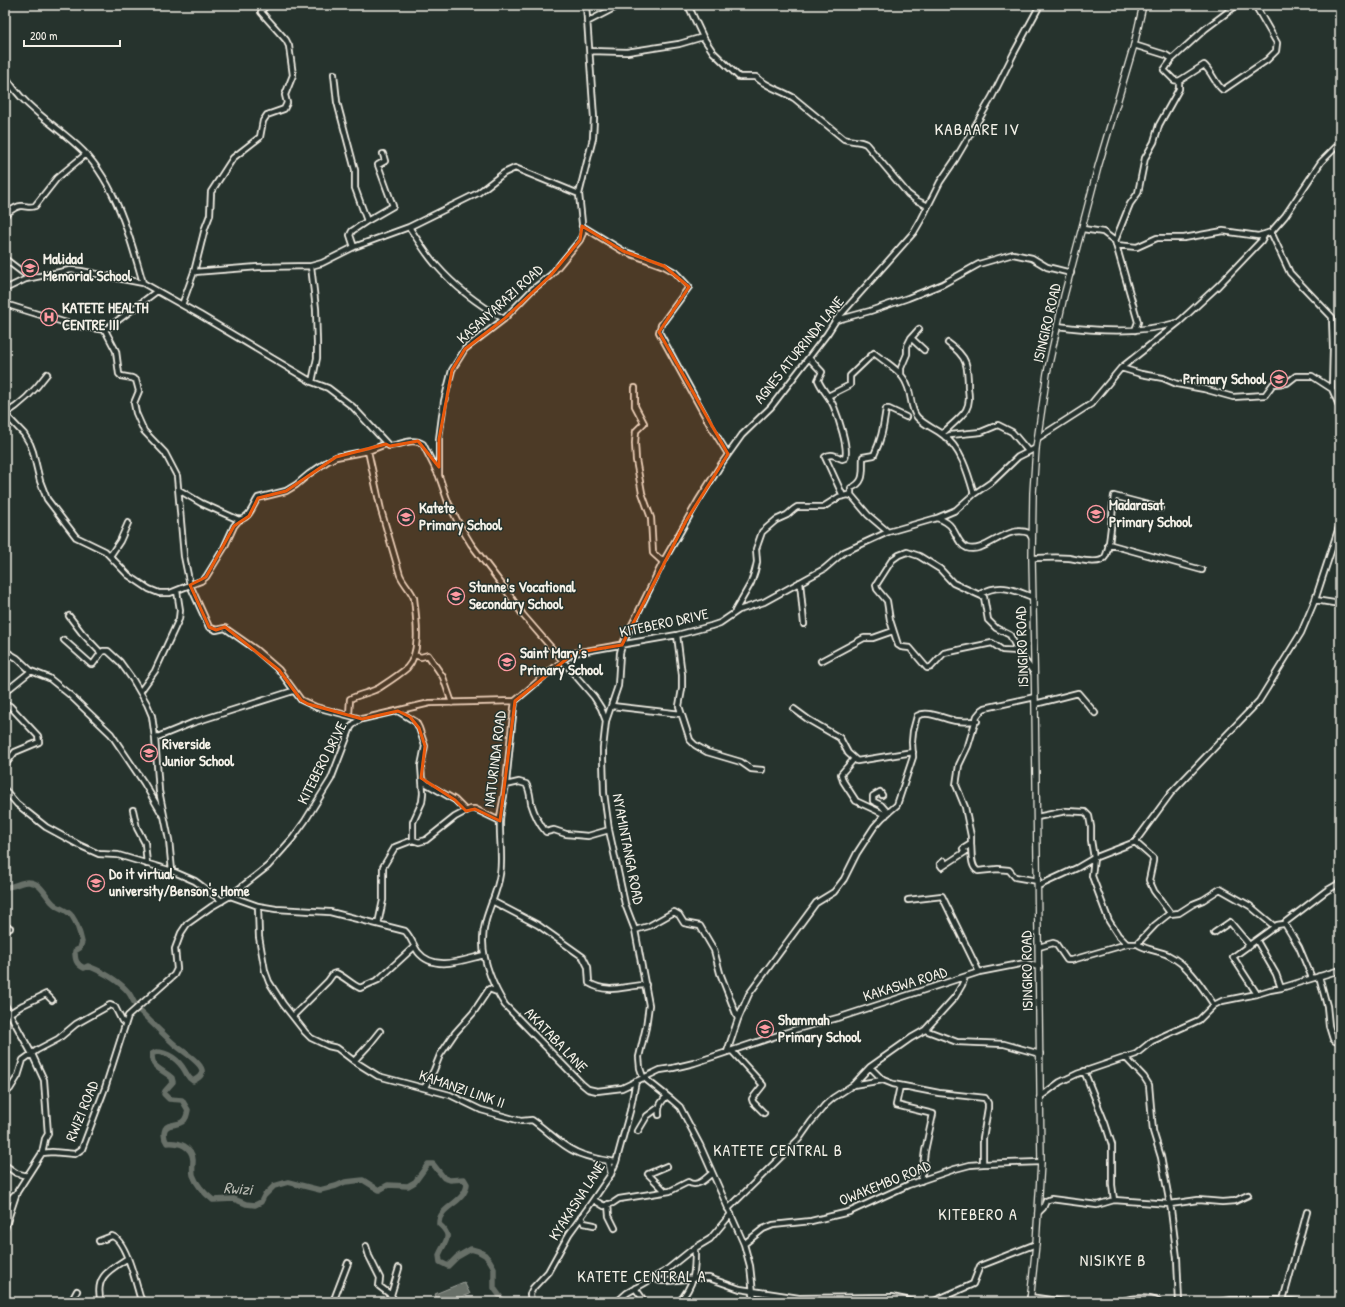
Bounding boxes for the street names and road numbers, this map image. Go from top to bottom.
street label: KASANYARAZI ROAD [452,259,548,348]
street label: ISINGIRO ROAD [1027,280,1066,365]
street label: AGNES ATURRINDA LANE [749,291,849,408]
street label: KITEBERO DRIVE [618,603,711,642]
street label: ISINGIRO ROAD [1010,605,1033,688]
street label: NATURINDA ROAD [478,709,511,808]
street label: KITEBERO DRIVE [292,717,352,808]
street label: NYAMINTANGA ROAD [607,792,650,907]
street label: ISINGIRO ROAD [1015,930,1038,1012]
street label: KAKASWA ROAD [860,961,950,1006]
street label: AKATABA LANE [520,1003,593,1077]
street label: KAMANZI LINK II [416,1064,508,1113]
street label: RWIZI ROAD [60,1077,104,1144]
street label: OWAKEMBO ROAD [836,1154,935,1210]
street label: KYAKASNA LANE [543,1157,610,1244]

